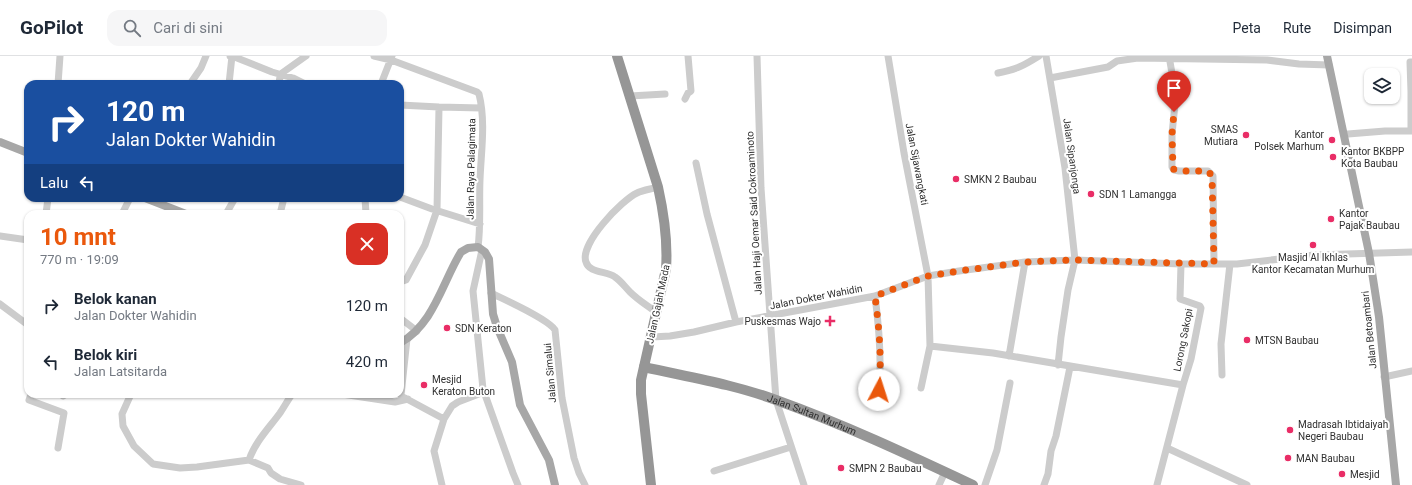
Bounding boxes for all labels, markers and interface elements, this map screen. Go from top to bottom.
search box [107,10,387,46]
text: GoPilot [20,16,83,39]
icon: search [121,17,143,39]
text: Cari di sini [153,19,223,37]
text: Peta [1233,20,1261,36]
text: Rute [1283,20,1311,36]
text: Disimpan [1333,20,1392,36]
map controls [1364,68,1400,104]
button: layers [1364,68,1400,104]
pin [1157,71,1191,112]
icon: arrive [1163,77,1185,99]
text: 120 m [106,95,185,128]
icon: right [40,96,92,148]
street label: Jalan Sipanjonga [1061,117,1083,195]
street label: Jalan Raya Palagimata [465,118,477,220]
street label: Jalan Sijawangkati [904,122,930,206]
place label: SMAS Mutiara [1204,124,1238,147]
text: Jalan Dokter Wahidin [106,129,276,150]
place label: Kantor Polsek Marhum [1254,129,1325,152]
marker: SMAS Mutiara [1241,130,1251,140]
street label: Jalan Haji Oemar Said Cokroaminoto [744,131,764,295]
marker: Kantor Polsek Marhum [1327,135,1337,145]
place label: Kantor BKBPP Kota Baubau [1341,146,1404,169]
marker: Kantor BKBPP Kota Baubau [1328,152,1338,162]
icon: left [76,172,98,194]
text: Lalu [40,174,68,192]
marker: SMKN 2 Baubau [951,174,961,184]
place label: SMKN 2 Baubau [964,174,1036,185]
marker: SDN 1 Lamangga [1086,189,1096,199]
place label: SDN 1 Lamangga [1099,189,1176,200]
place label: Kantor Pajak Baubau [1339,208,1400,231]
marker: Kantor Pajak Baubau [1326,214,1336,224]
text: 10 mnt [40,223,116,251]
button: close [346,223,388,265]
marker: Masjid Al Ikhlas Kantor Kecamatan Murhum [1308,240,1318,250]
text: 770 m · 19:09 [40,252,119,267]
place label: Masjid Al Ikhlas Kantor Kecamatan Murhum [1252,252,1374,275]
street label: Jalan Gajah Mada [644,264,672,344]
street label: Jalan Dokter Wahidin [769,283,863,311]
text: Belok kanan [74,290,157,308]
street label: Jalan Betoambari [1359,290,1379,370]
icon: right [40,295,62,317]
text: 120 m [346,297,388,315]
text: Jalan Dokter Wahidin [74,308,197,323]
street label: Lorong Sakopi [1172,308,1194,372]
marker: Puskesmas Wajo [824,315,836,327]
place label: Puskesmas Wajo [744,316,821,327]
marker: SDN Keraton [442,323,452,333]
place label: SDN Keraton [455,323,512,334]
marker: MTSN Baubau [1242,335,1252,345]
place label: MTSN Baubau [1255,335,1319,346]
street label: Jalan Simalui [542,343,558,403]
text: Belok kiri [74,346,137,364]
icon: left [40,351,62,373]
text: 420 m [346,353,388,371]
text: Jalan Latsitarda [74,364,167,379]
position arrow [858,369,900,411]
place label: Mesjid Keraton Buton [432,374,495,397]
marker: Mesjid Keraton Buton [419,380,429,390]
street label: Jalan Sultan Murhum [766,392,859,437]
place label: Madrasah Ibtidaiyah Negeri Baubau [1298,419,1388,442]
marker: Madrasah Ibtidaiyah Negeri Baubau [1285,425,1295,435]
marker: MAN Baubau [1283,453,1293,463]
place label: MAN Baubau [1296,453,1355,464]
marker: SMPN 2 Baubau [836,463,846,473]
place label: SMPN 2 Baubau [849,463,921,474]
marker: Mesjid [1337,469,1347,479]
place label: Mesjid [1350,469,1380,480]

